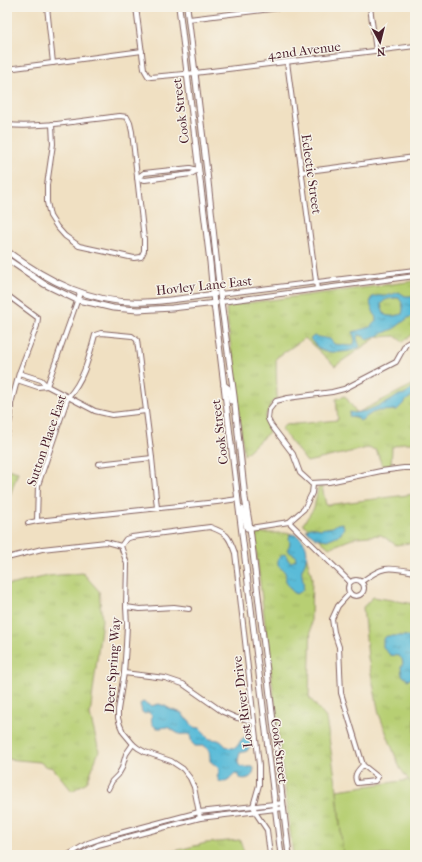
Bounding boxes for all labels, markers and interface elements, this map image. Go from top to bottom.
north arrow [360,22,400,62]
street label: 42nd Avenue [267,38,342,62]
text: N [376,44,386,58]
street label: Cook Street [169,77,192,144]
street label: Eclectic Street [298,133,325,215]
street label: Hovley Lane East [155,273,253,298]
street label: Sutton Place East [24,392,69,488]
street label: Cook Street [208,398,231,465]
street label: Deer Spring Way [102,616,123,713]
street label: Lost River Drive [229,655,256,749]
street label: Cook Street [268,718,291,785]

